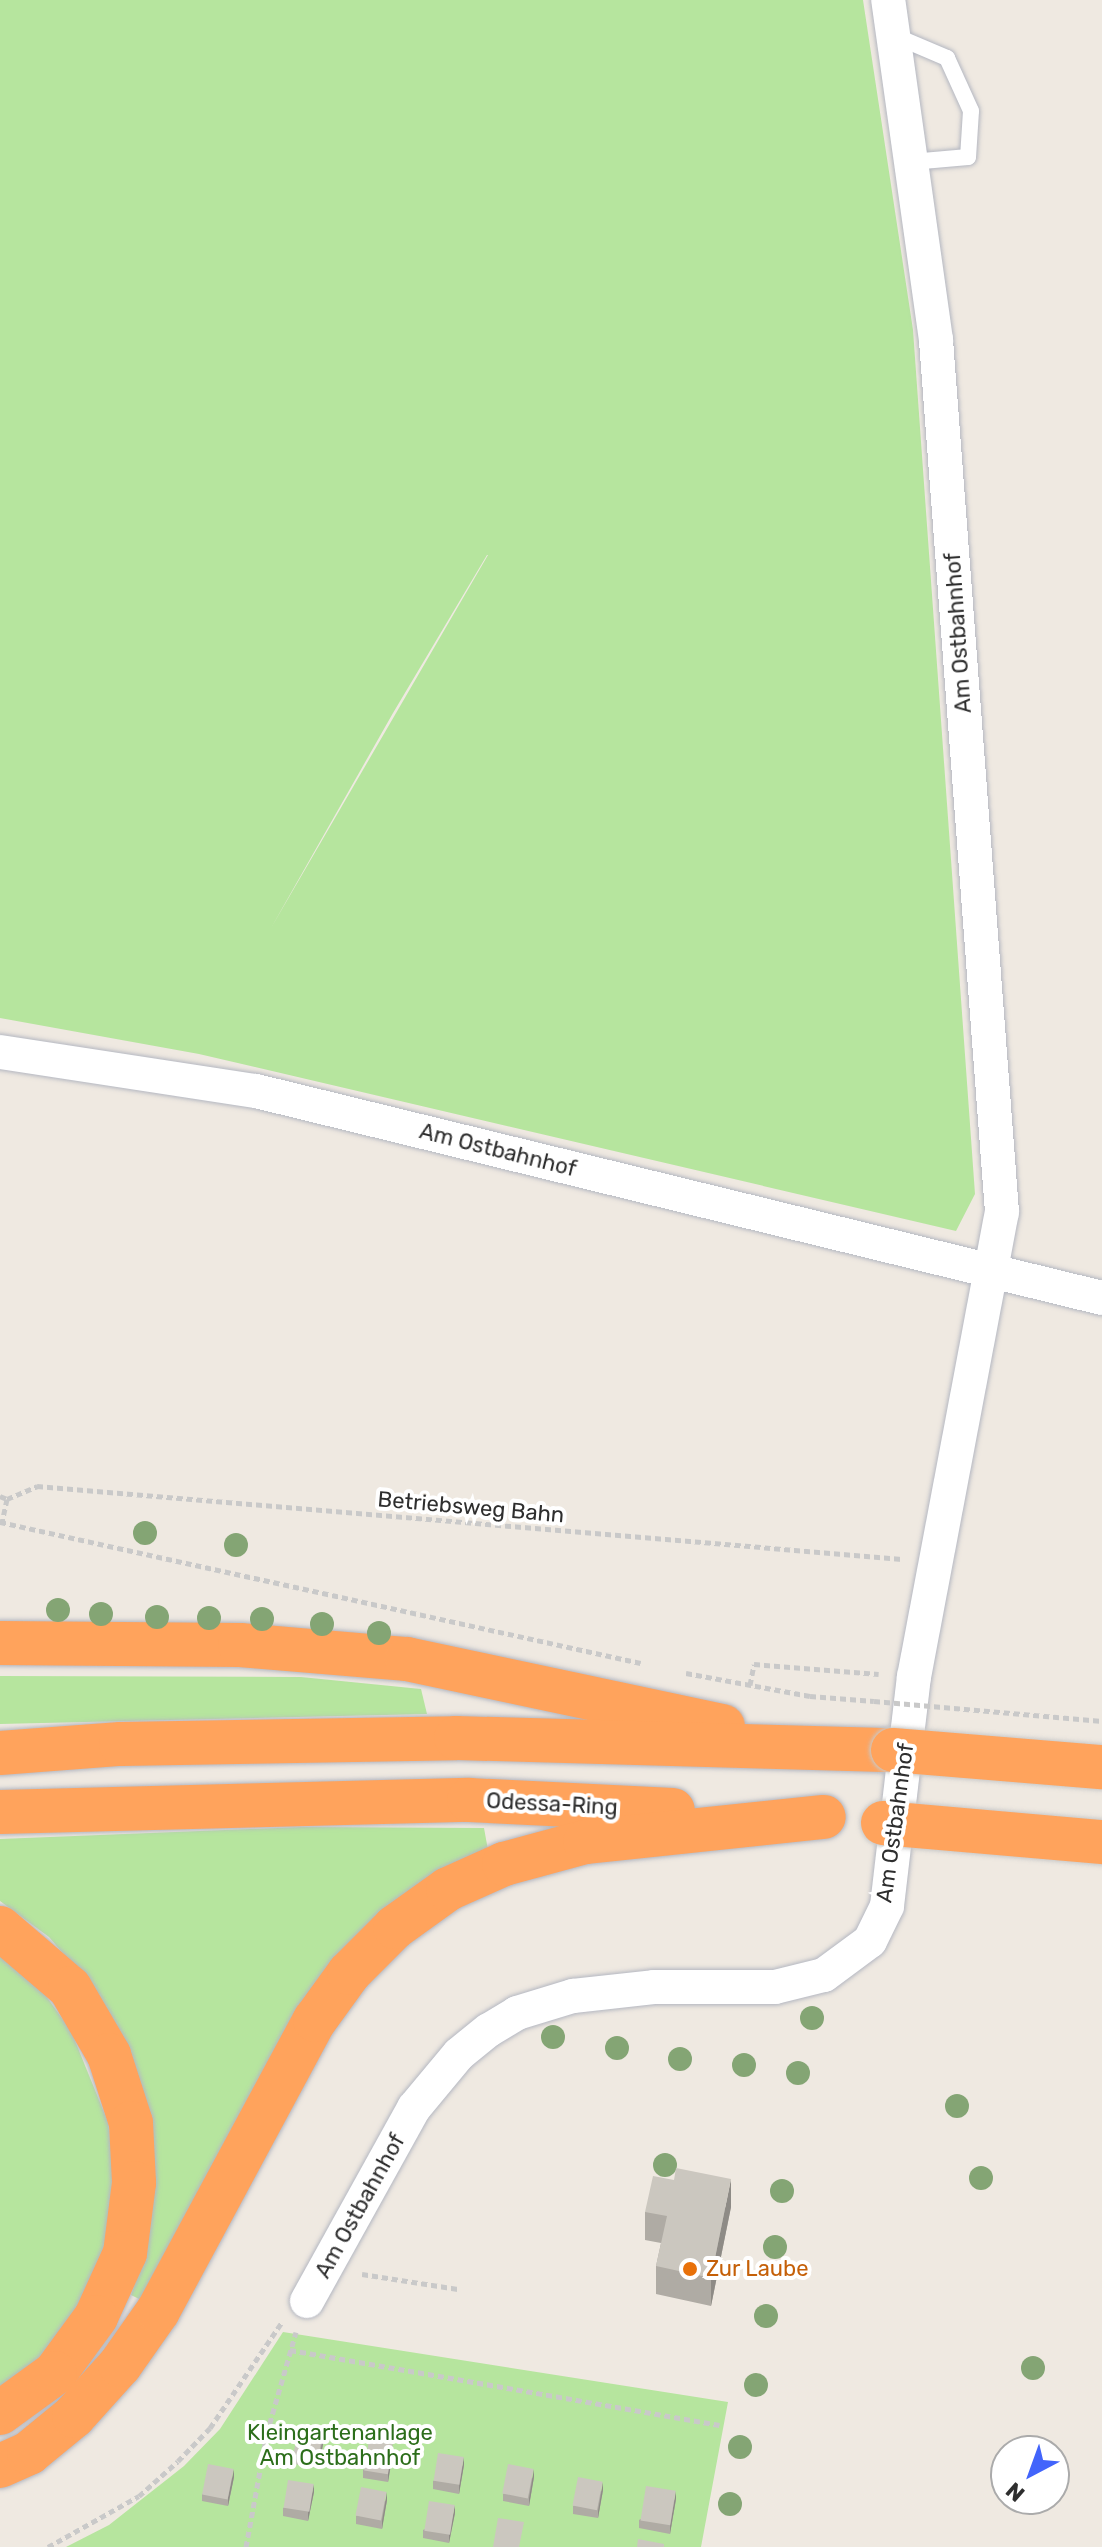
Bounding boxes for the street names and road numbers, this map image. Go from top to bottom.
street label: Am Ostbahnhof [939,552,977,714]
street label: Am Ostbahnhof [417,1118,579,1182]
street label: Betriebsweg Bahn [377,1486,565,1528]
street label: Am Ostbahnhof [871,1742,919,1904]
street label: Odessa-Ring [486,1787,618,1821]
street label: Am Ostbahnhof [309,2129,411,2283]

